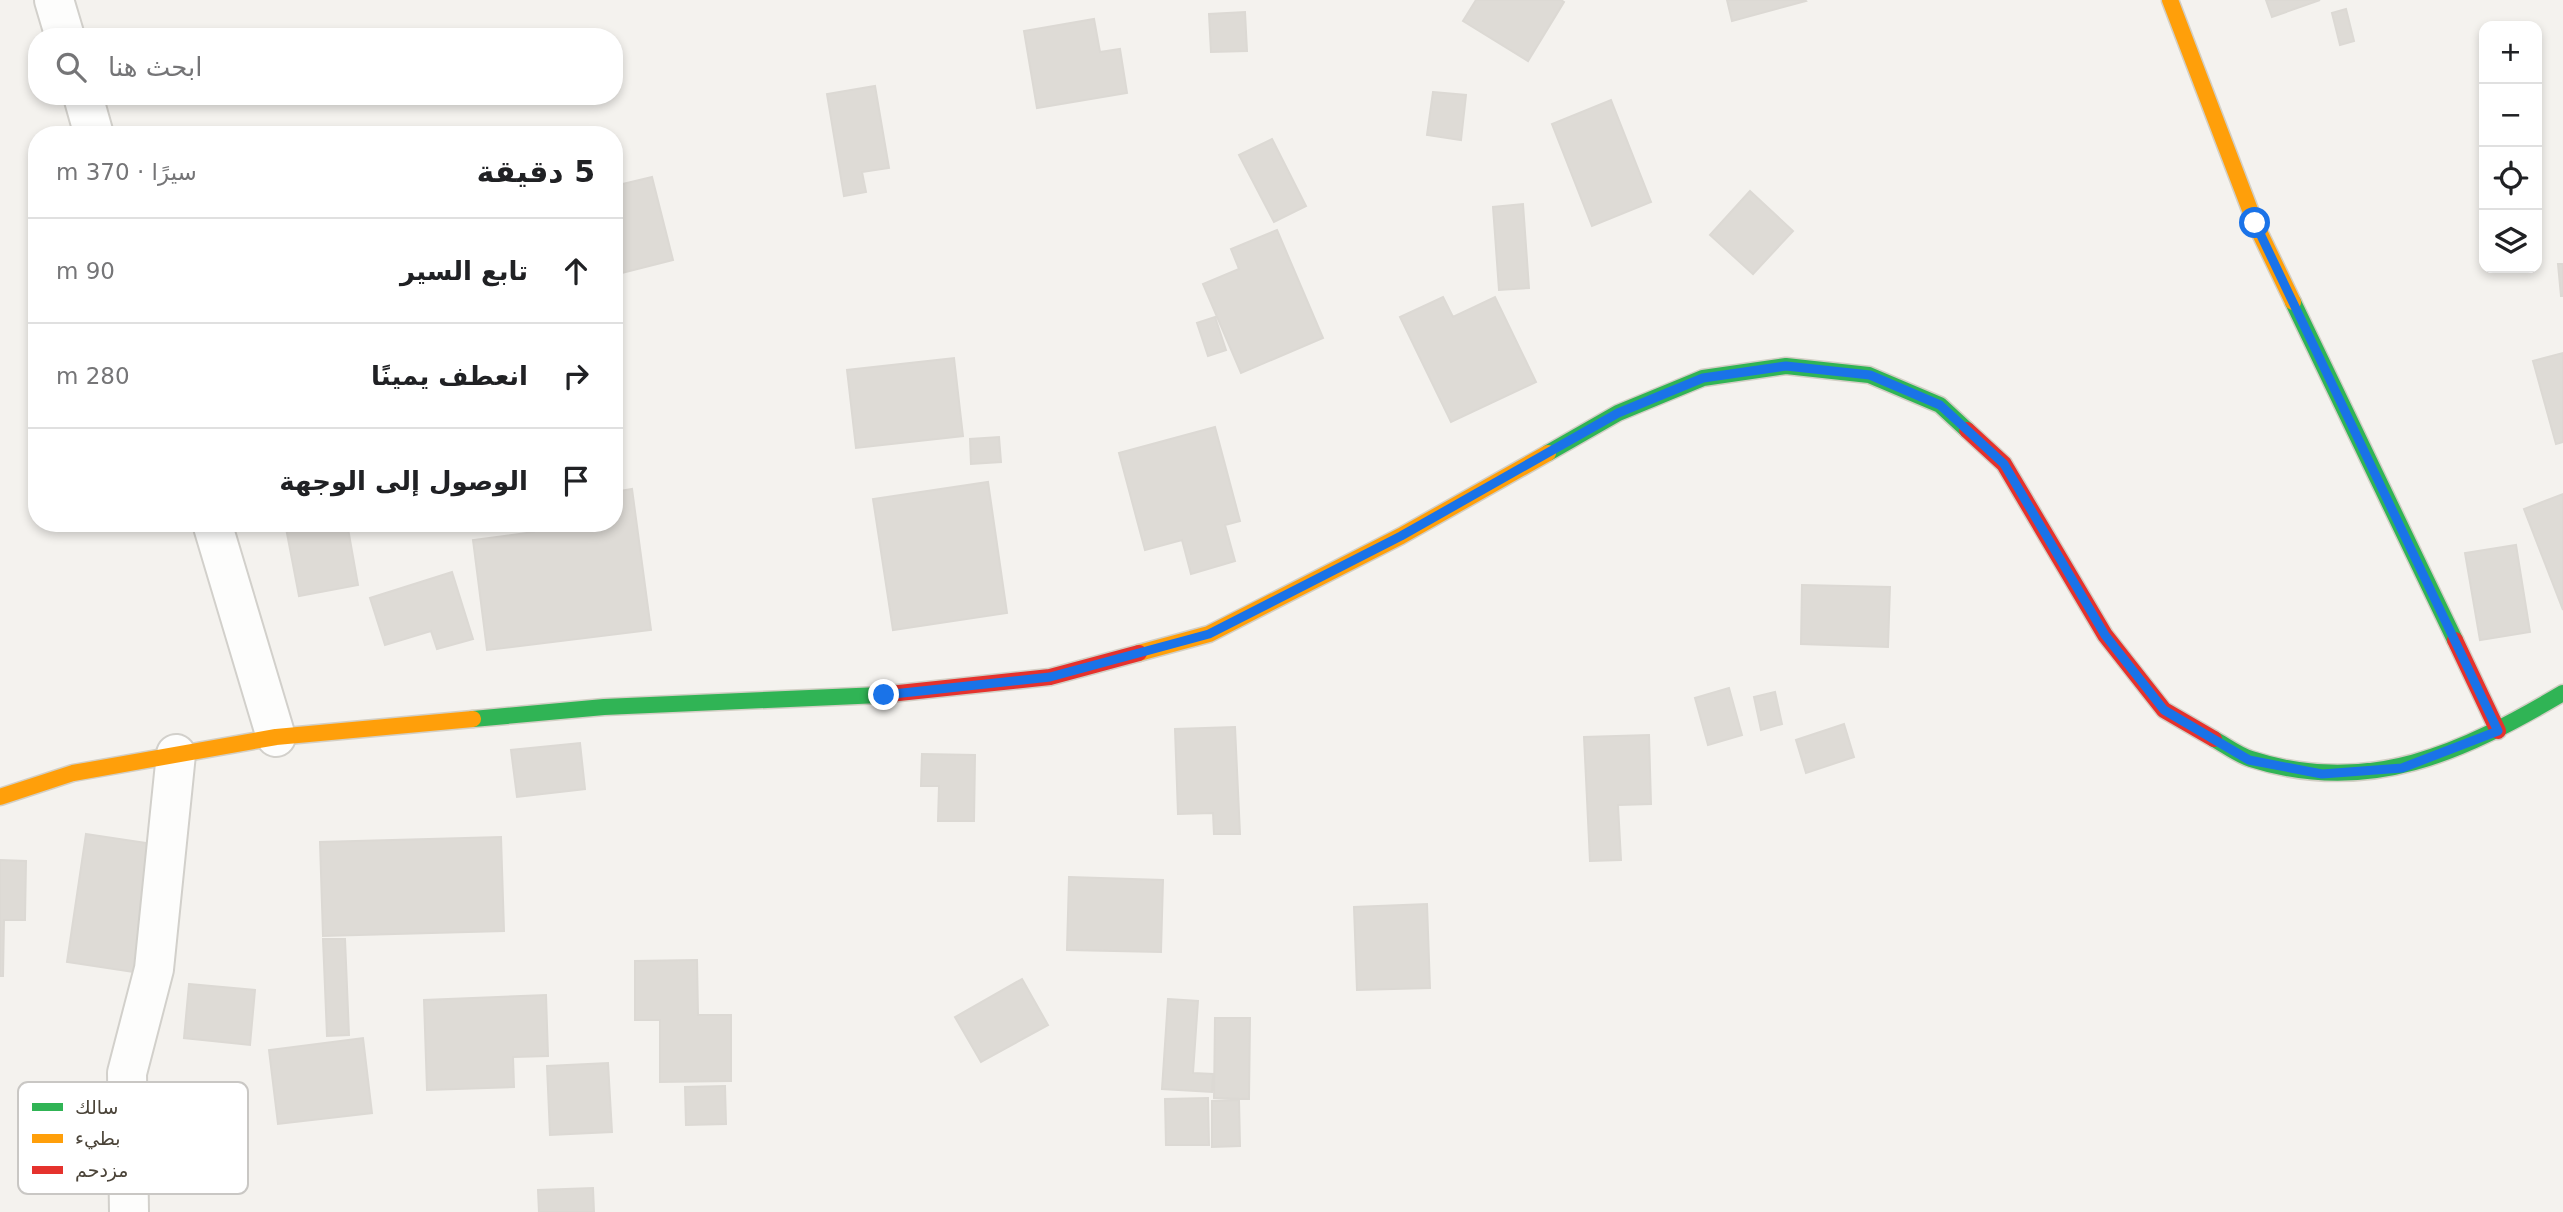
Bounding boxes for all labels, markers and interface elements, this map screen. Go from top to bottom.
map controls [2479,21,2542,273]
button: + [2479,21,2542,84]
search box [28,28,623,105]
icon: search [52,48,90,86]
text: ابحث هنا [108,52,203,82]
button: − [2479,84,2542,147]
button: locate [2479,147,2542,210]
text: 5 دقيقة [477,154,595,189]
text: سيرًا · 370 m [56,159,197,185]
route start [2239,207,2270,238]
button: layers [2479,210,2542,273]
icon: ahead [557,252,595,290]
text: تابع السير [400,256,528,286]
text: 90 m [56,258,115,284]
icon: right [557,357,595,395]
text: انعطف يمينًا [371,361,528,391]
text: 280 m [56,363,130,389]
icon: arrive [557,462,595,500]
text: الوصول إلى الوجهة [279,466,528,496]
route end [868,679,899,710]
legend [18,1082,248,1194]
text: سالك [75,1096,119,1118]
text: بطيء [75,1127,121,1150]
text: مزدحم [75,1159,129,1182]

